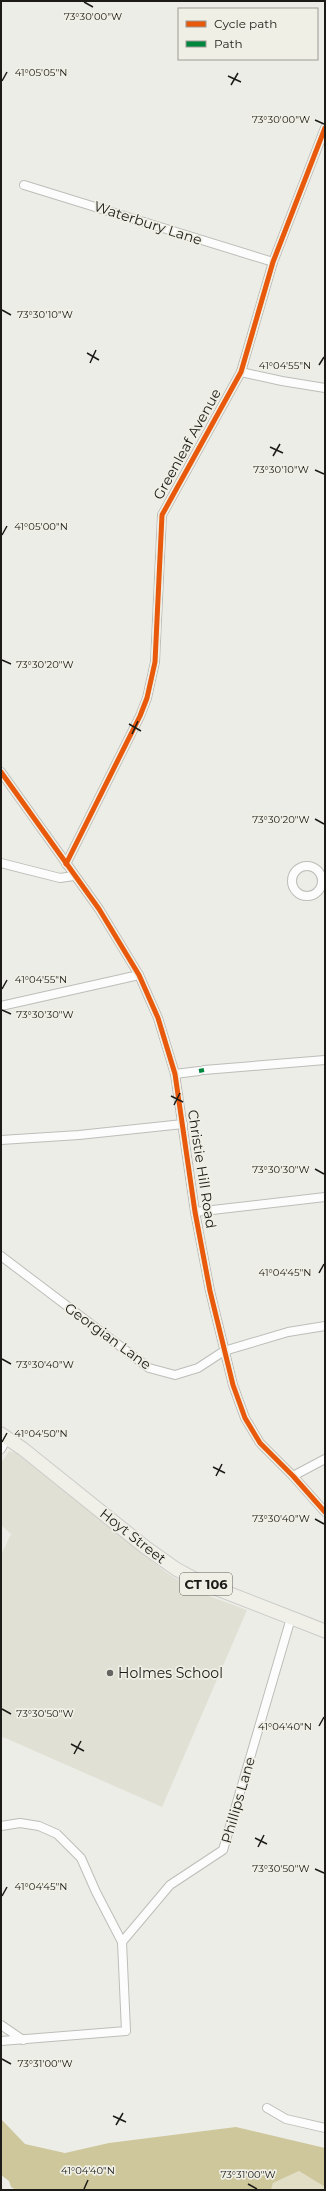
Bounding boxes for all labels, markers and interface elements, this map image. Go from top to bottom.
legend [178,8,318,60]
text: 73°30'00"W [64,10,122,23]
text: Cycle path [214,16,277,31]
text: Path [214,36,243,51]
text: 41°05'05"N [15,66,67,79]
text: 73°30'00"W [252,113,310,126]
street label: Waterbury Lane [92,197,204,249]
text: 73°30'10"W [17,308,73,321]
text: 41°04'55"N [259,359,311,372]
street label: Greenleaf Avenue [149,385,225,503]
text: 73°30'10"W [253,463,309,476]
text: 41°05'00"N [14,520,68,533]
text: 73°30'20"W [16,658,74,671]
text: 73°30'20"W [252,813,310,826]
text: 41°04'55"N [15,973,67,986]
text: 73°30'30"W [16,1008,74,1021]
street label: Christie Hill Road [184,1108,220,1230]
text: 73°30'30"W [252,1163,310,1176]
text: 41°04'45"N [259,1266,311,1279]
street label: Georgian Lane [61,1299,155,1373]
text: 73°30'40"W [16,1358,74,1371]
text: 41°04'50"N [14,1427,68,1440]
street label: Hoyt Street [96,1504,170,1568]
text: 73°30'40"W [252,1512,310,1525]
road number: CT 106 [180,1573,232,1595]
place label: Holmes School [118,1664,223,1682]
marker: Holmes School [105,1668,115,1678]
text: 73°30'50"W [16,1707,74,1720]
text: 41°04'40"N [258,1720,312,1733]
street label: Phillips Lane [217,1755,259,1845]
text: 73°30'50"W [252,1862,310,1875]
text: 41°04'45"N [15,1880,67,1893]
text: 73°31'00"W [17,2057,73,2070]
text: 41°04'40"N [61,2164,115,2177]
text: 73°31'00"W [220,2168,276,2181]

